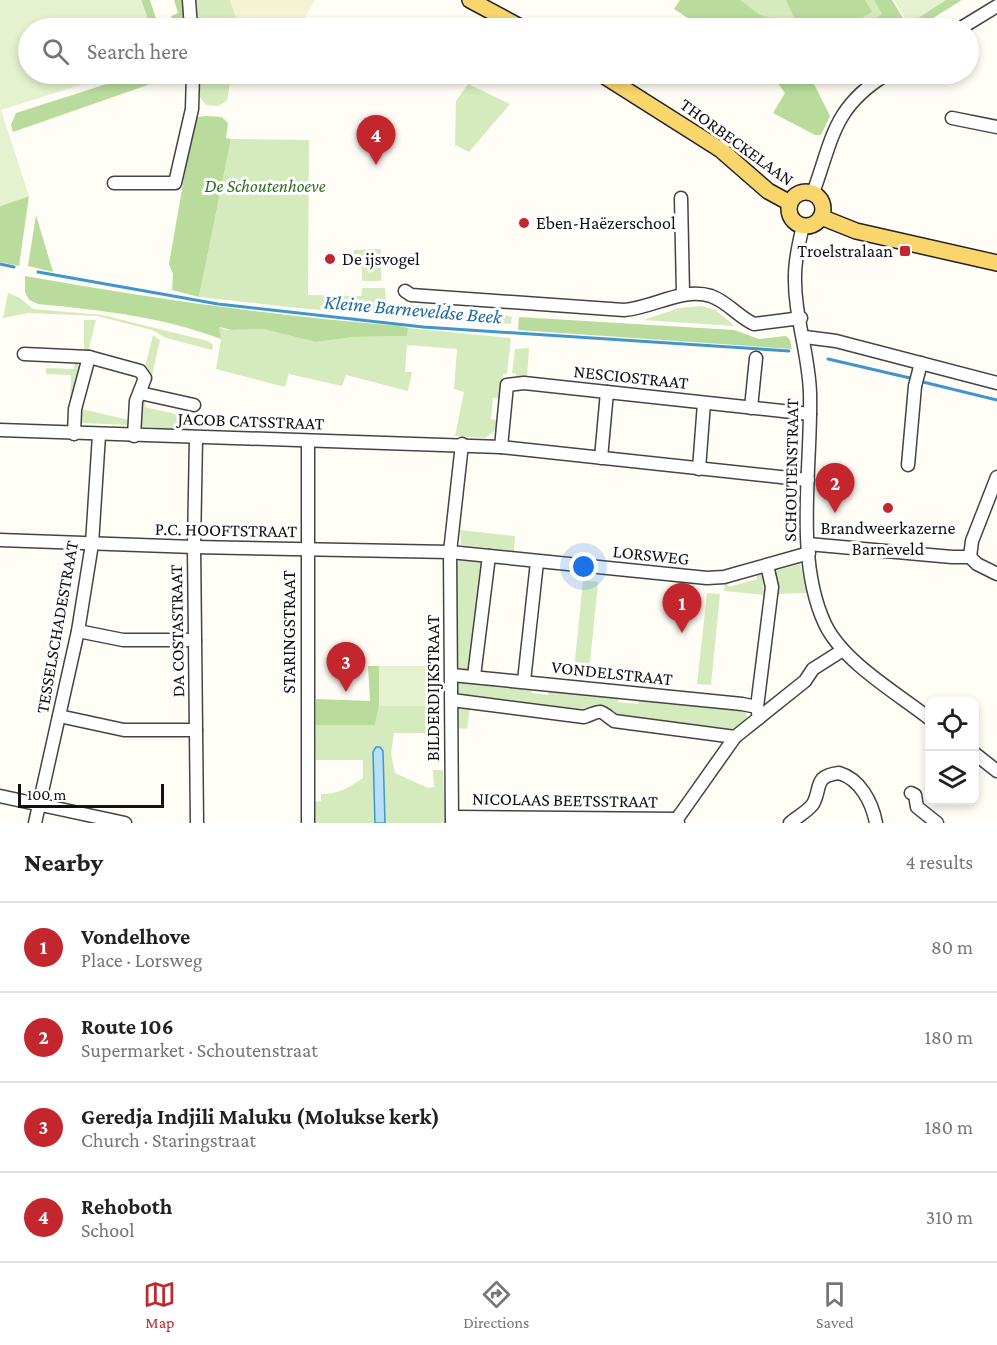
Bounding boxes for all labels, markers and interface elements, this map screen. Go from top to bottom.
search box [18,18,979,84]
icon: search [39,35,72,68]
text: Search here [87,39,188,64]
street label: THORBECKELAAN [676,94,798,190]
pin: 4 [356,116,395,165]
park label: De Schoutenhoeve [205,176,326,196]
place label: Eben-Haëzerschool [536,213,676,233]
marker: Eben-Haëzerschool [517,216,531,230]
place label: Troelstralaan [797,241,893,261]
marker: Troelstralaan [898,244,912,258]
place label: De ijsvogel [342,249,420,270]
marker: De ijsvogel [323,252,337,266]
water label: Kleine Barneveldse Beek [323,290,504,328]
street label: NESCIOSTRAAT [573,361,690,393]
street label: SCHOUTENSTRAAT [780,398,802,542]
street label: JACOB CATSSTRAAT [175,408,325,434]
pin: 2 [816,464,854,513]
marker: Brandweerkazerne Barneveld [881,501,895,515]
place label: Brandweerkazerne Barneveld [821,518,956,559]
street label: P.C. HOOFTSTRAAT [155,519,297,541]
street label: TESSELSCHADESTRAAT [32,539,82,715]
street label: LORSWEG [612,541,690,569]
your location [569,552,598,581]
street label: DA COSTASTRAAT [166,564,188,698]
street label: STARINGSTRAAT [279,570,299,694]
pin: 1 [662,584,702,633]
street label: BILDERDIJKSTRAAT [423,615,443,761]
pin: 3 [326,642,366,692]
street label: VONDELSTRAAT [550,657,674,689]
map controls [925,697,979,805]
button: locate [925,697,979,751]
button: layers [925,751,979,805]
scale bar [18,781,164,808]
text: 100 m [27,786,66,803]
street label: NICOLAAS BEETSSTRAAT [472,788,658,812]
text: Nearby [24,848,103,877]
text: 4 results [906,851,973,873]
text: Vondelhove [81,924,190,949]
text: 1 [40,936,47,958]
text: 80 m [931,936,973,958]
text: Place · Lorsweg [81,949,202,971]
text: Route 106 [81,1014,174,1039]
text: 2 [38,1026,49,1048]
text: 180 m [924,1026,973,1048]
text: Supermarket · Schoutenstraat [81,1039,318,1061]
text: Geredja Indjili Maluku (Molukse kerk) [81,1104,440,1129]
text: 3 [39,1116,48,1138]
text: 180 m [924,1116,973,1138]
text: Church · Staringstraat [81,1129,256,1151]
text: Rehoboth [81,1194,172,1219]
text: 4 [38,1206,49,1228]
text: 310 m [926,1206,973,1228]
text: School [81,1219,134,1241]
tab: Map [143,1278,176,1331]
tab: Directions [463,1278,529,1331]
tab: Saved [816,1278,854,1331]

